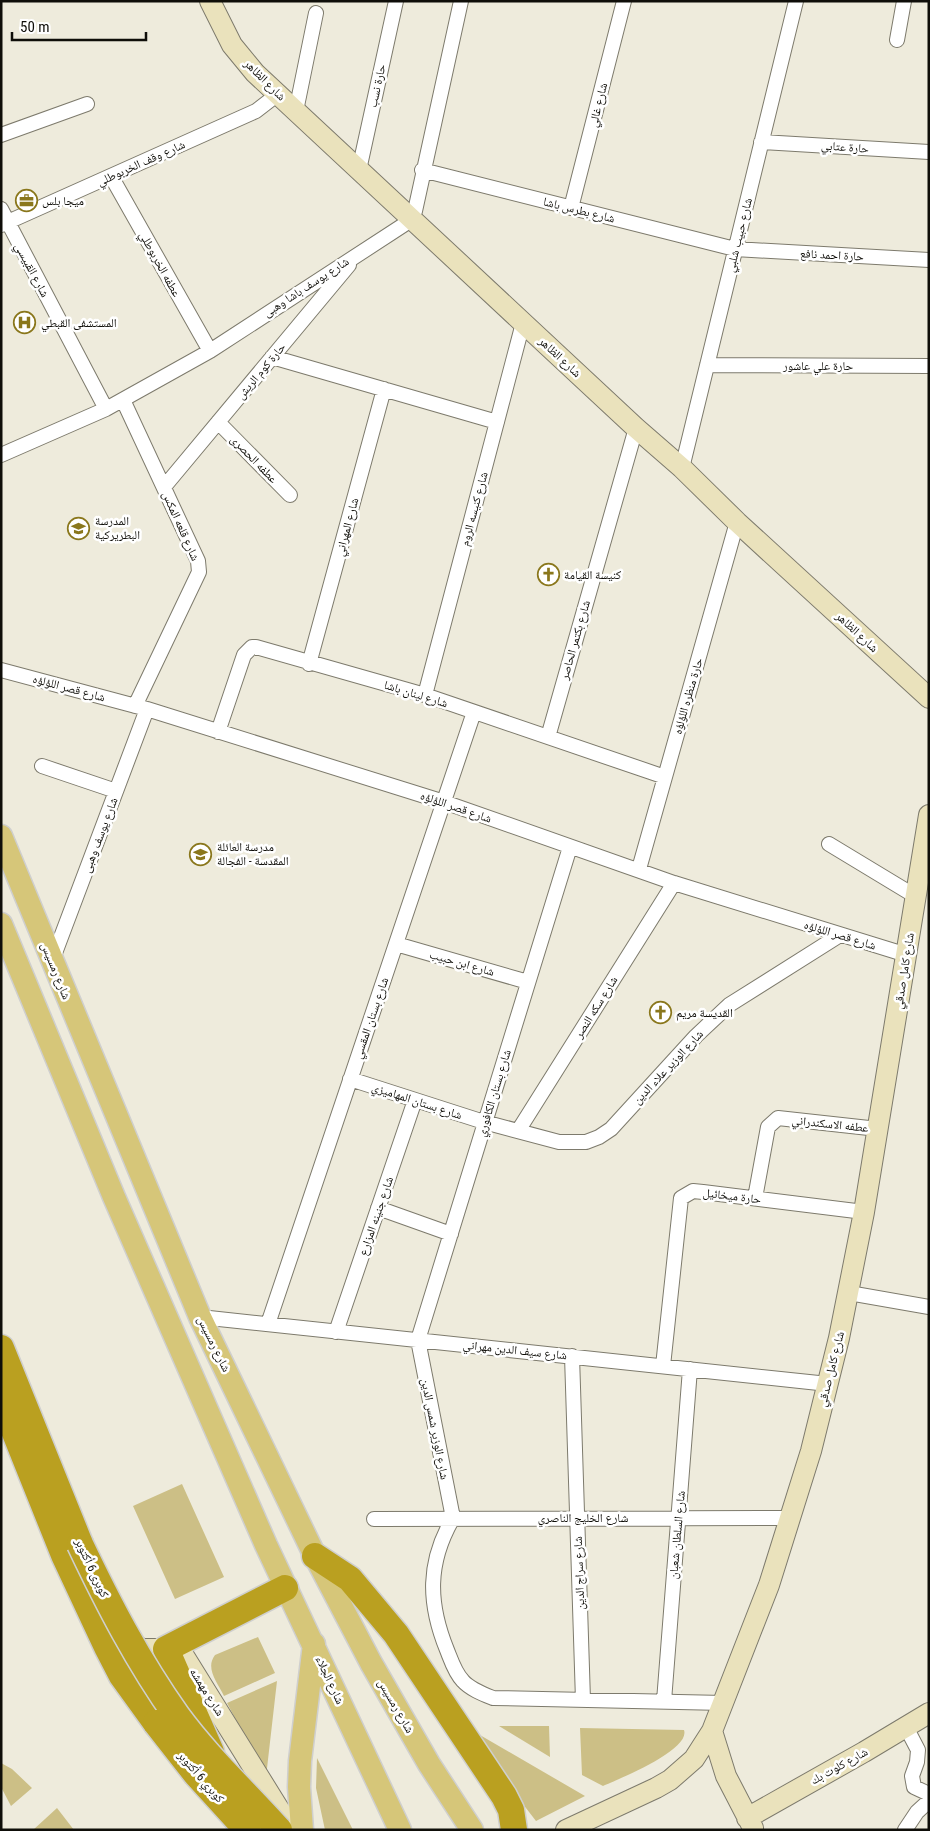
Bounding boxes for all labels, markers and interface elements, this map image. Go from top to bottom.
scale bar [12,10,146,42]
text: 50 m [20,18,50,36]
street label: شارع الظاهر [240,56,289,104]
street label: حارة نسب [366,63,389,109]
street label: شارع غالي [586,81,613,129]
street label: شارع وقف الخربوطلي [95,137,189,192]
street label: حارة عتابي [820,138,870,159]
office icon: ميجا بلس [14,189,38,213]
place label: ميجا بلس [42,194,84,208]
street label: شارع بطرس باشا [541,194,616,227]
street label: شارع حبيب شلبي [723,196,758,274]
street label: عطفه الخربوطلي [134,229,184,301]
street label: شارع القبيسي [9,240,52,301]
street label: حارة احمد نافع [800,246,865,264]
street label: شارع يوسف باشا وهبى [261,254,352,321]
hospital icon: المستشفى القبطي [13,311,37,335]
place label: المستشفى القبطي [41,316,117,333]
street label: شارع الظاهر [535,333,584,381]
street label: حارة كوم الريش [234,340,289,402]
street label: حارة علي عاشور [782,359,853,376]
street label: عطفه الحصرى [228,432,280,486]
street label: شارع كنيسه الروم [457,470,492,548]
street label: شارع قلعه المكس [158,489,203,563]
street label: شارع المهراني [333,496,364,558]
place label: المدرسة البطريركية [95,514,140,542]
school or university icon: المدرسة البطريركية [67,516,91,540]
church icon: كنيسة القيامة [536,563,560,587]
place label: كنيسة القيامة [564,568,621,582]
street label: شارع بكتمر الحاصر [557,599,594,683]
street label: شارع الظاهر [832,608,881,656]
street label: حارة منظره اللؤلؤه [670,656,706,736]
street label: شارع قصر اللؤلؤه [31,672,107,705]
street label: شارع لينان باشا [382,678,450,711]
street label: شارع قصر اللؤلؤه [418,788,494,827]
street label: شارع يوسف وهبى [79,795,122,875]
place label: مدرسة العائلة المقدسة - الفجالة [217,840,289,868]
school or university icon: مدرسة العائلة المقدسة - الفجالة [189,842,213,866]
street label: شارع قصر اللؤلؤه [802,917,878,954]
street label: شارع كامل صدقي [891,932,920,1011]
street label: شارع رمسيس [37,940,74,1002]
street label: شارع ابن حبيب [428,947,496,980]
street label: شارع سكه النصر [571,973,621,1042]
street label: شارع بستان المقسي [351,975,394,1062]
church icon: القديسة مريم [648,1001,672,1025]
place label: القديسة مريم [676,1006,733,1021]
street label: شارع الوزير علاء الدين [630,1027,707,1108]
street label: شارع بستان الكافوري [474,1048,517,1139]
street label: شارع بستان المهاميزي [369,1080,464,1125]
street label: عطفه الاسكندراني [791,1113,869,1138]
street label: شارع جنينه المزارع [356,1175,397,1258]
street label: حارة ميخائيل [702,1185,762,1207]
street label: شارع رمسيس [194,1314,234,1375]
street label: شارع كامل صدقي [815,1330,850,1409]
street label: شارع سيف الدين مهراني [462,1338,568,1365]
street label: شارع الوزير شمس الدين [417,1377,452,1481]
street label: شارع السلطان شعبان [666,1490,689,1580]
street label: شارع الخليج الناصري [538,1511,628,1528]
street label: كوبرى 6 أكتوبر [71,1535,112,1600]
street label: شارع سراج الدين [571,1536,588,1610]
street label: شارع الجلاء [312,1654,347,1707]
street label: شارع مهمشه [186,1665,227,1719]
street label: شارع رمسيس [374,1676,417,1736]
street label: شارع كلوت بك [808,1744,871,1788]
street label: كوبري 6 أكتوبر [172,1748,227,1808]

